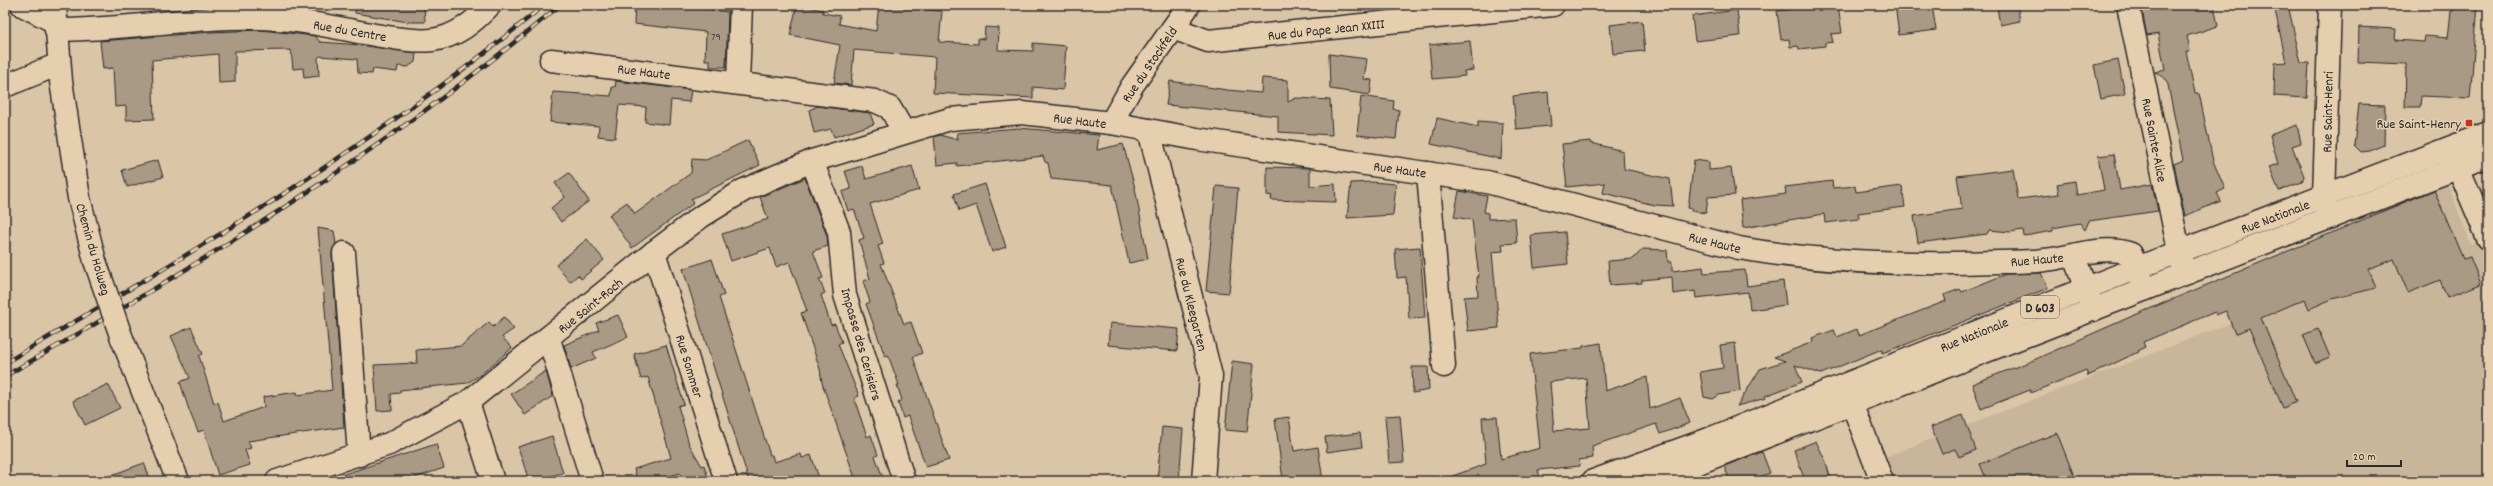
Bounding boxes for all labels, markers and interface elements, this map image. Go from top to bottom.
street label: Rue du Pape Jean XXIII [1267,15,1386,47]
street label: Rue du Centre [311,16,388,48]
street label: Rue du Stockfeld [1118,23,1184,107]
house number: 79 [711,29,721,46]
street label: Rue Haute [616,60,671,86]
street label: Rue Saint-Henri [2318,71,2340,153]
street label: Rue Sainte-Alice [2135,97,2171,184]
street label: Rue Haute [1052,109,1107,135]
place label: Rue Saint-Henry [2376,115,2461,135]
marker: Rue Saint-Henry [2464,118,2474,128]
street label: Rue Haute [1372,157,1428,185]
street label: Rue Nationale [2238,196,2313,240]
street label: Chemin du Holweg [69,201,115,298]
street label: Rue Haute [1686,228,1743,260]
street label: Rue Haute [2010,249,2065,273]
street label: Rue du Kleegarten [1169,256,1211,353]
street label: Rue Saint-Roch [554,274,628,339]
street label: Impasse des Cerisiers [834,286,886,403]
road number: D 603 [2021,296,2059,318]
street label: Rue Nationale [1938,313,2012,359]
street label: Rue Sommer [669,332,707,401]
scale bar [2347,442,2401,468]
text: 20 m [2353,449,2376,466]

